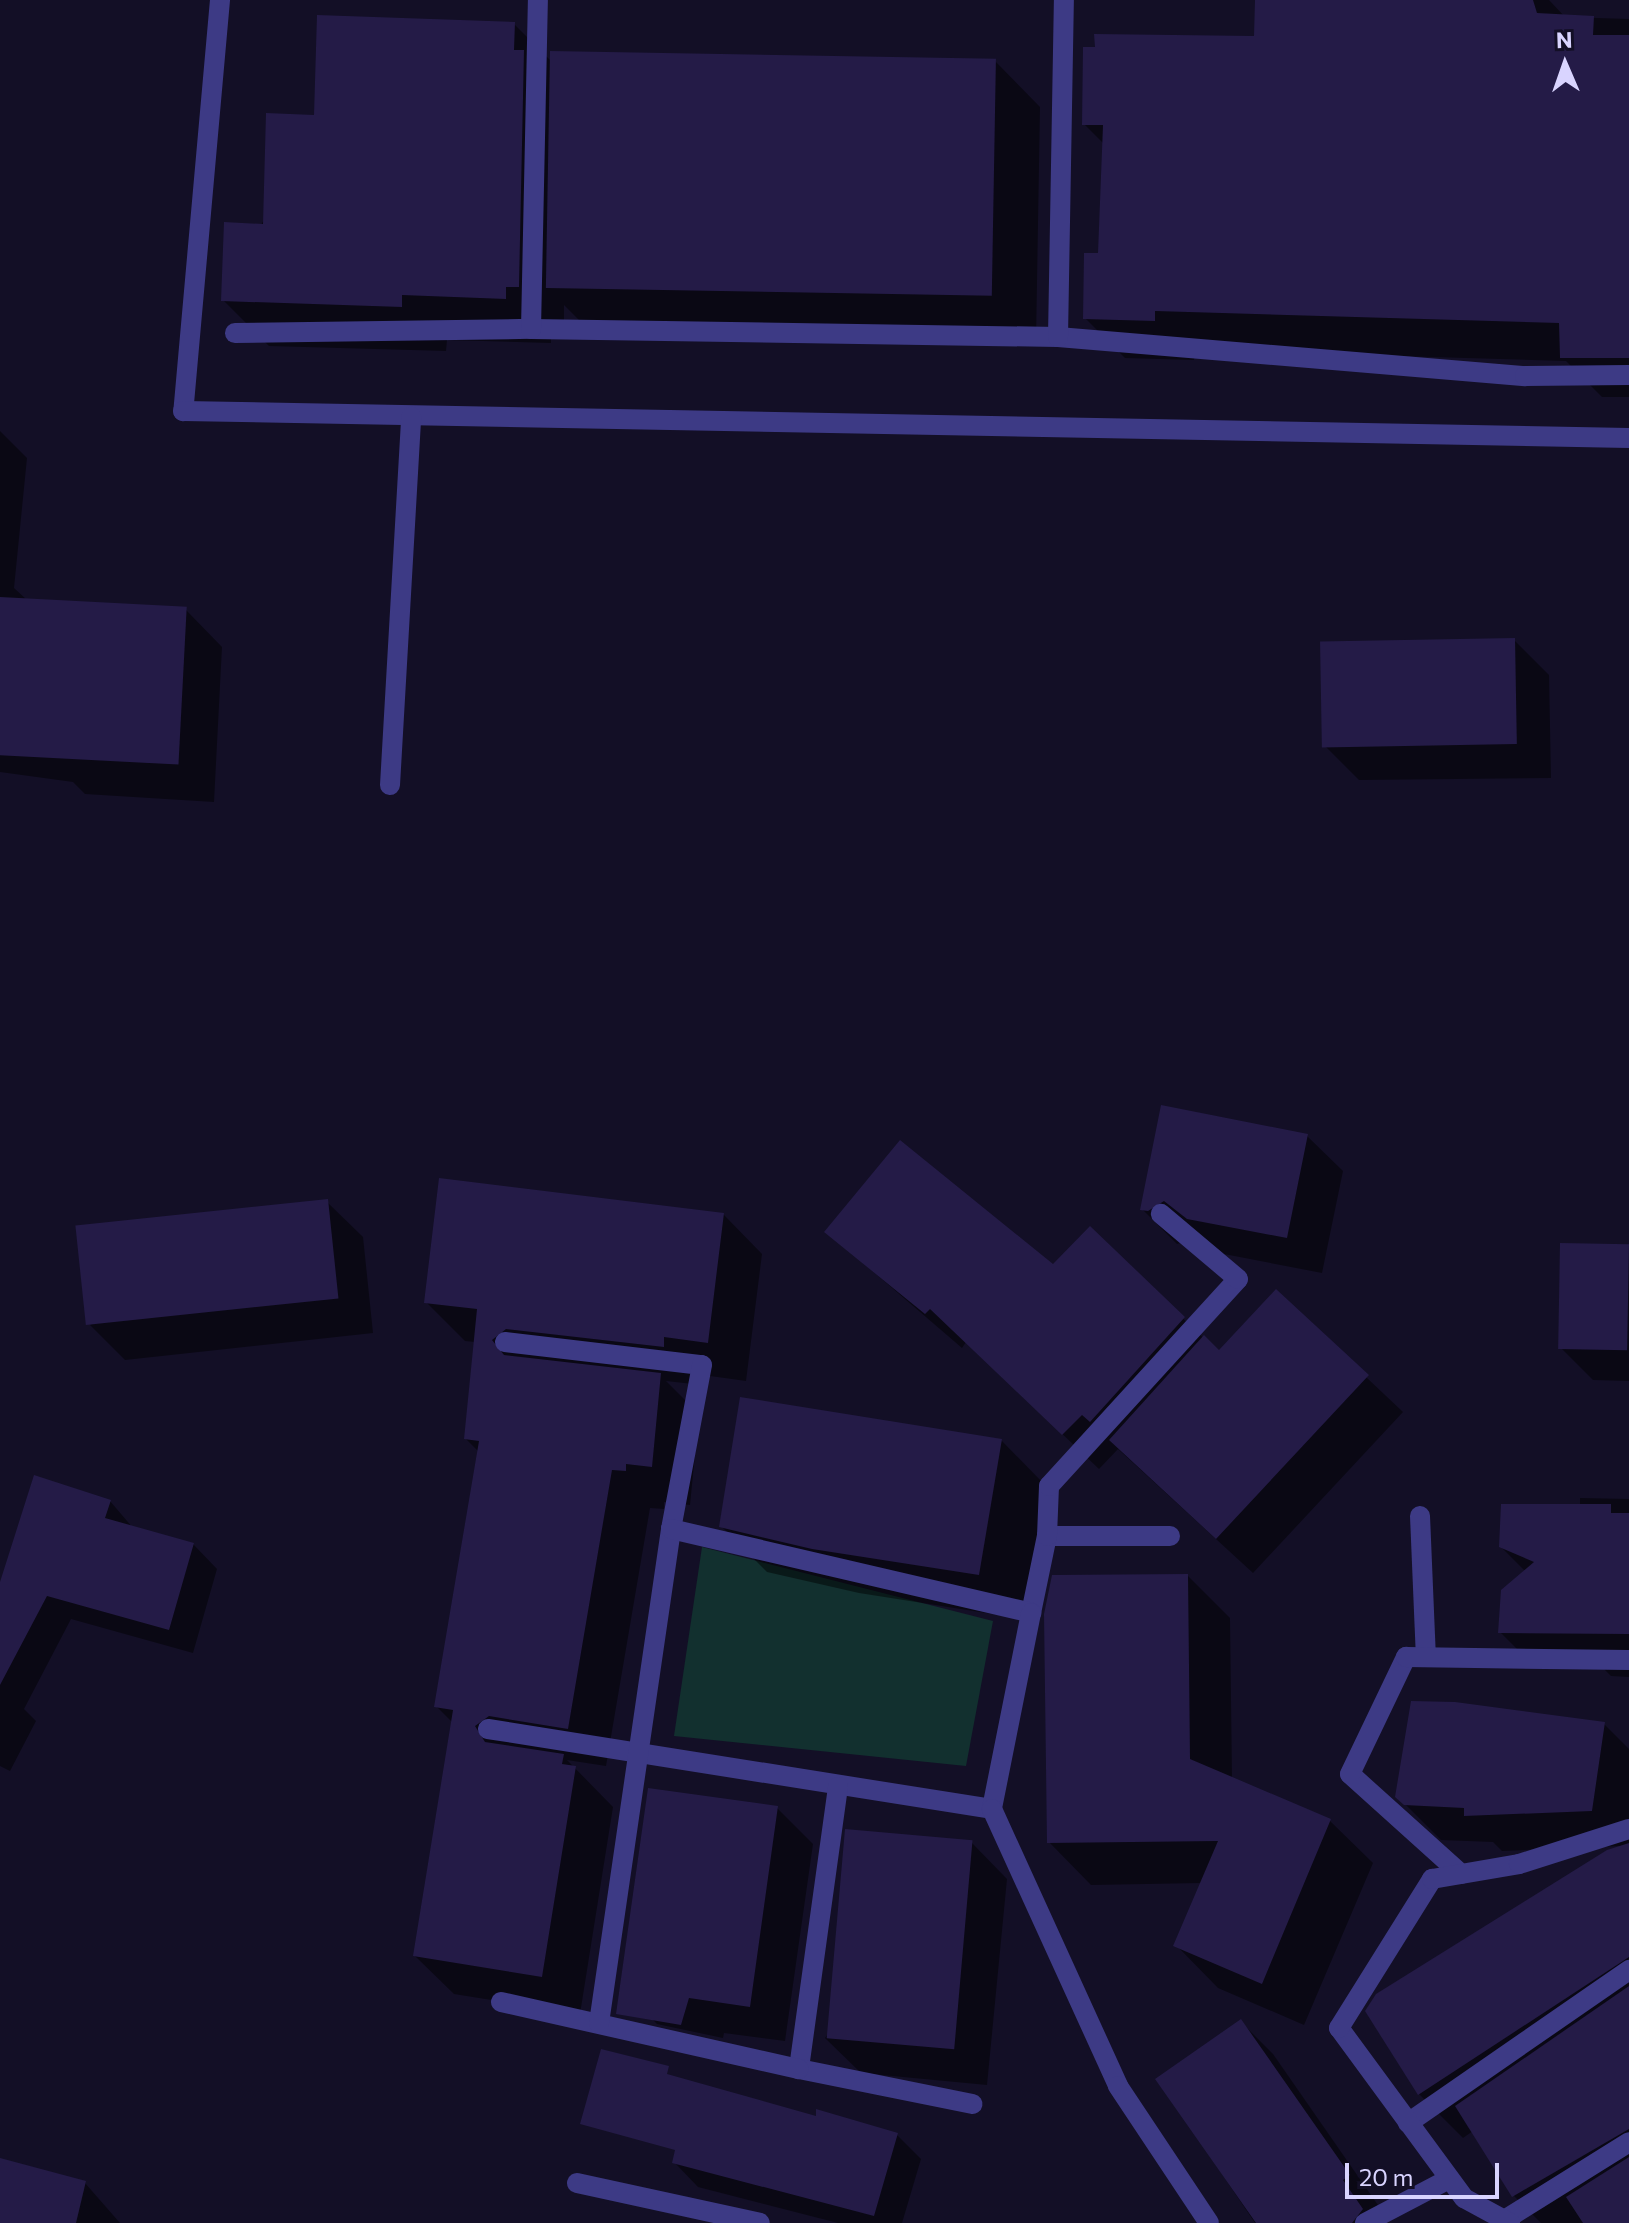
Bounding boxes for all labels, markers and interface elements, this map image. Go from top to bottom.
north arrow [1525,24,1605,104]
text: N [1555,26,1573,53]
scale bar [1349,2147,1503,2197]
text: 20 m [1359,2162,1413,2191]

